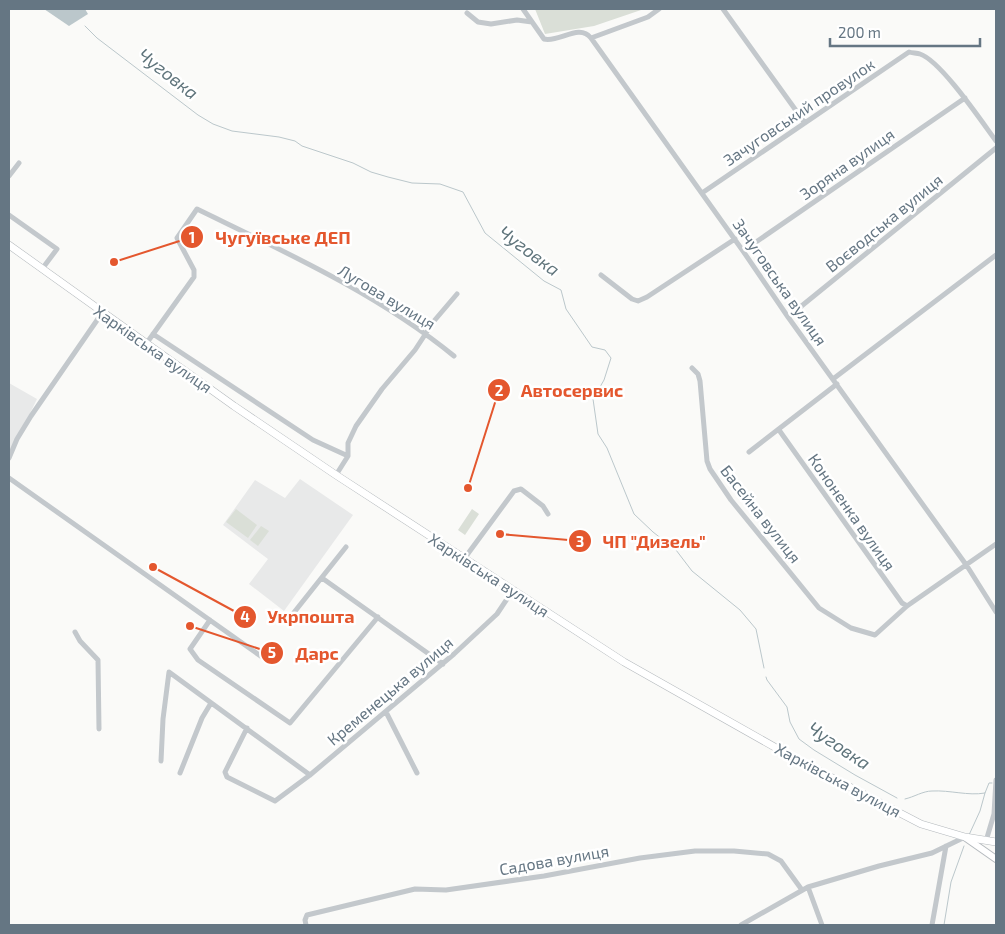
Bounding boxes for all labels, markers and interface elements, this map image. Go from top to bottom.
scale bar [830,15,980,47]
text: 200 m [838,23,881,41]
water label: Чуговка [134,43,203,103]
street label: Зачуговський провулок [720,54,879,170]
street label: Зоряна вулиця [796,124,898,204]
street label: Воєводська вулиця [821,170,947,276]
street label: Зачуговська вулиця [729,215,831,349]
water label: Чуговка [495,220,564,280]
callout: Чугуївське ДЕП [180,221,360,254]
text: Чугуївське ДЕП [215,226,351,248]
text: 1 [189,228,195,246]
street label: Лугова вулиця [335,260,439,334]
street label: Харківська вулиця [90,301,216,397]
callout: Автосервис [486,374,633,407]
text: Автосервис [521,379,623,401]
text: 2 [495,381,504,399]
street label: Кононенка вулиця [804,449,900,575]
street label: Басейна вулиця [716,461,806,567]
callout: ЧП "Дизель" [568,525,716,558]
street label: Харківська вулиця [425,529,553,621]
text: ЧП "Дизель" [602,530,706,552]
text: 3 [576,532,584,550]
callout: Укрпошта [232,601,365,634]
text: Укрпошта [267,605,355,627]
text: 4 [240,607,250,625]
street label: Кременецька вулиця [323,633,457,749]
callout: Дарс [260,637,349,670]
text: Дарс [295,642,339,664]
text: 5 [268,643,276,661]
water label: Чуговка [804,716,875,774]
street label: Харківська вулиця [772,738,904,822]
street label: Садова вулиця [498,841,610,879]

